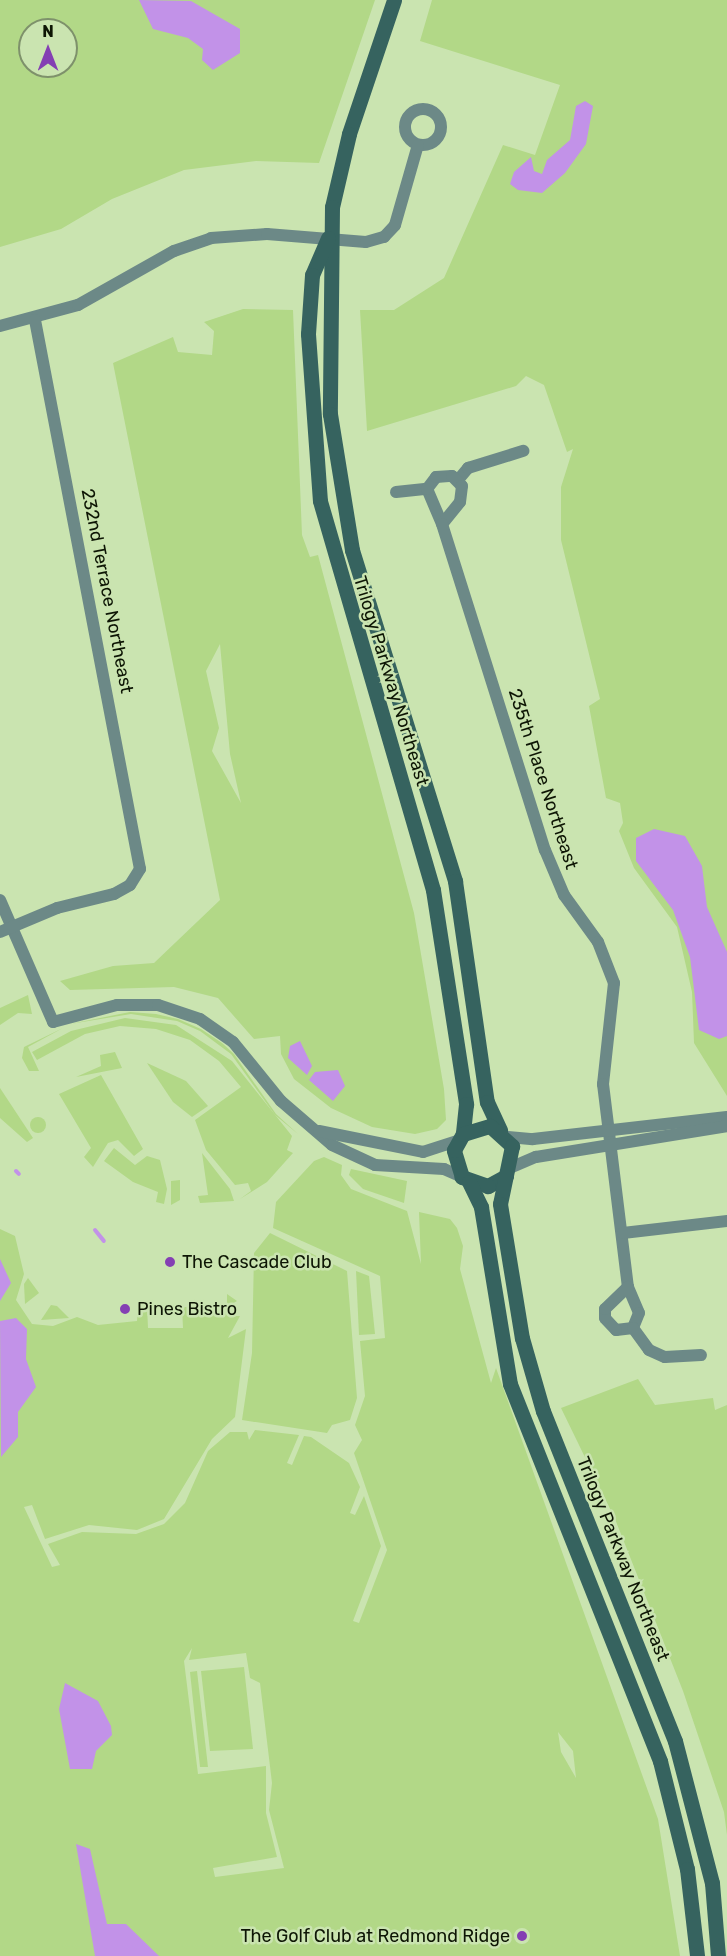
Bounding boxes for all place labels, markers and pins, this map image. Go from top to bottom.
place label: The Cascade Club [182,1251,332,1273]
marker: The Cascade Club [163,1255,177,1269]
place label: Pines Bistro [137,1298,237,1320]
marker: Pines Bistro [118,1302,132,1316]
place label: The Golf Club at Redmond Ridge [240,1925,510,1947]
marker: The Golf Club at Redmond Ridge [515,1929,529,1943]

